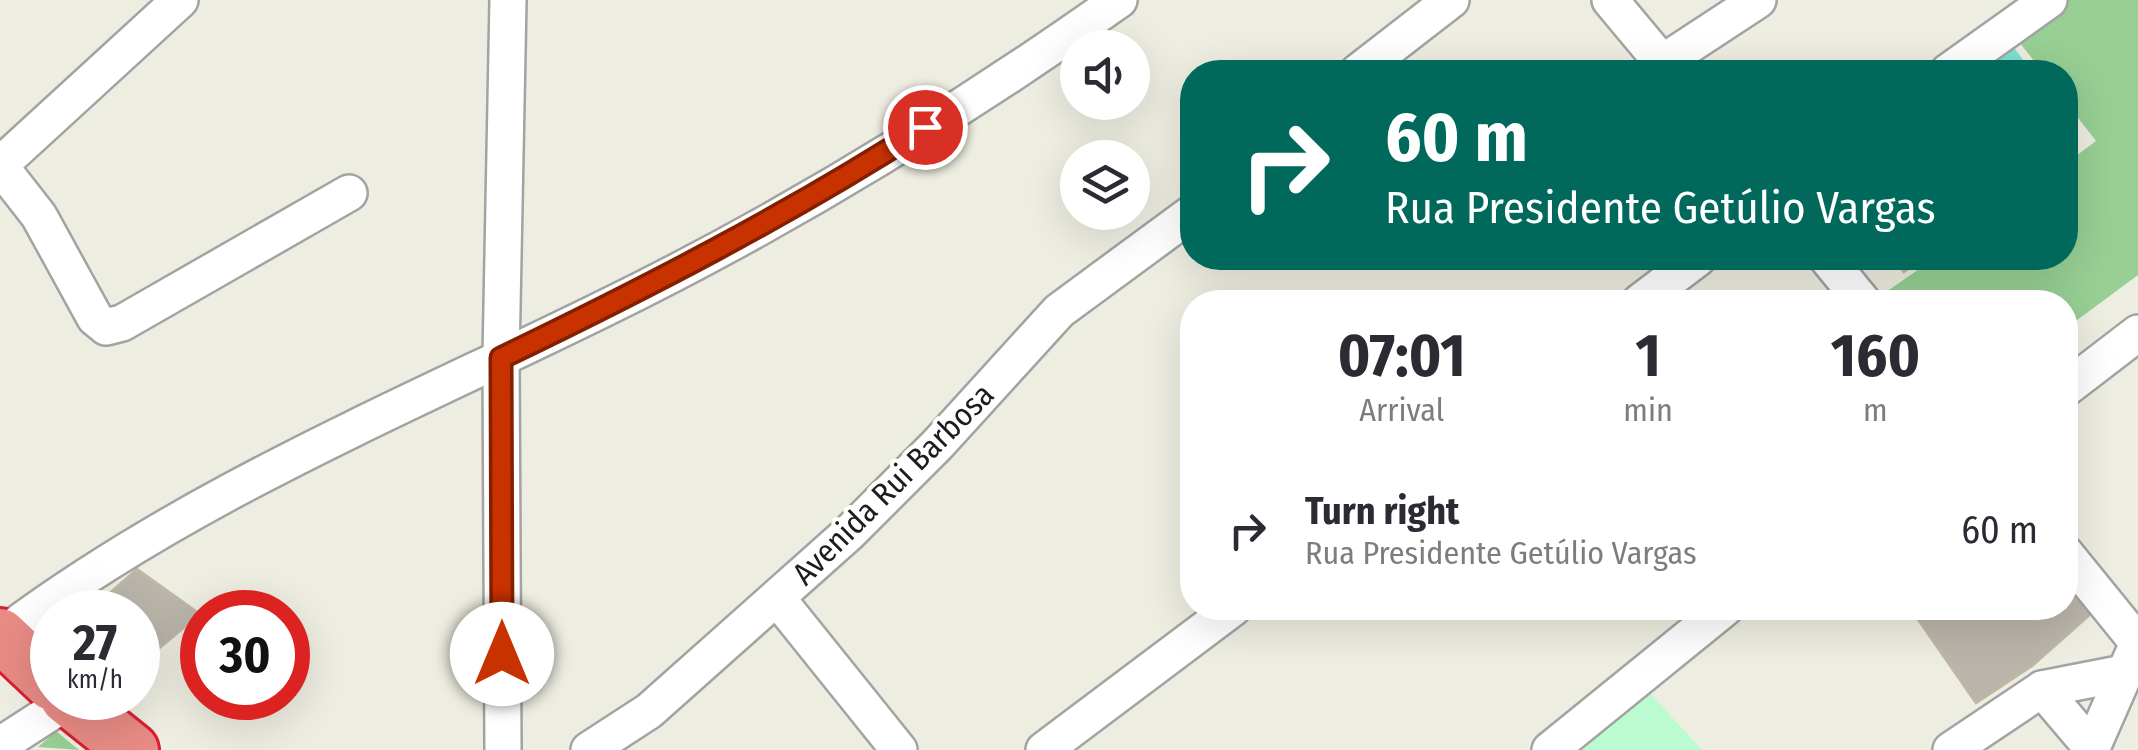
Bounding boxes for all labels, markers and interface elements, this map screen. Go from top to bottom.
map controls [1060,30,1150,230]
button: sound [1060,30,1150,120]
pin [883,85,968,170]
text: 60 m [1385,96,1528,180]
icon: arrive [898,100,953,155]
icon: right [1220,100,1350,230]
button: layers [1060,140,1150,230]
text: Rua Presidente Getúlio Vargas [1385,181,1936,235]
text: 07:01 [1338,320,1466,392]
text: 1 [1635,320,1661,392]
text: 160 [1831,320,1920,392]
street label: Avenida Rui Barbosa [784,375,1002,593]
text: Arrival [1359,391,1444,429]
text: min [1623,391,1673,429]
text: m [1863,391,1888,429]
text: Turn right [1305,488,1459,534]
icon: right [1220,503,1275,558]
text: 60 m [1961,507,2038,553]
text: Rua Presidente Getúlio Vargas [1305,534,1697,572]
speed limit sign: 30 [180,590,310,720]
position arrow [450,602,554,706]
text: 27 [73,613,117,673]
text: km/h [67,665,123,695]

